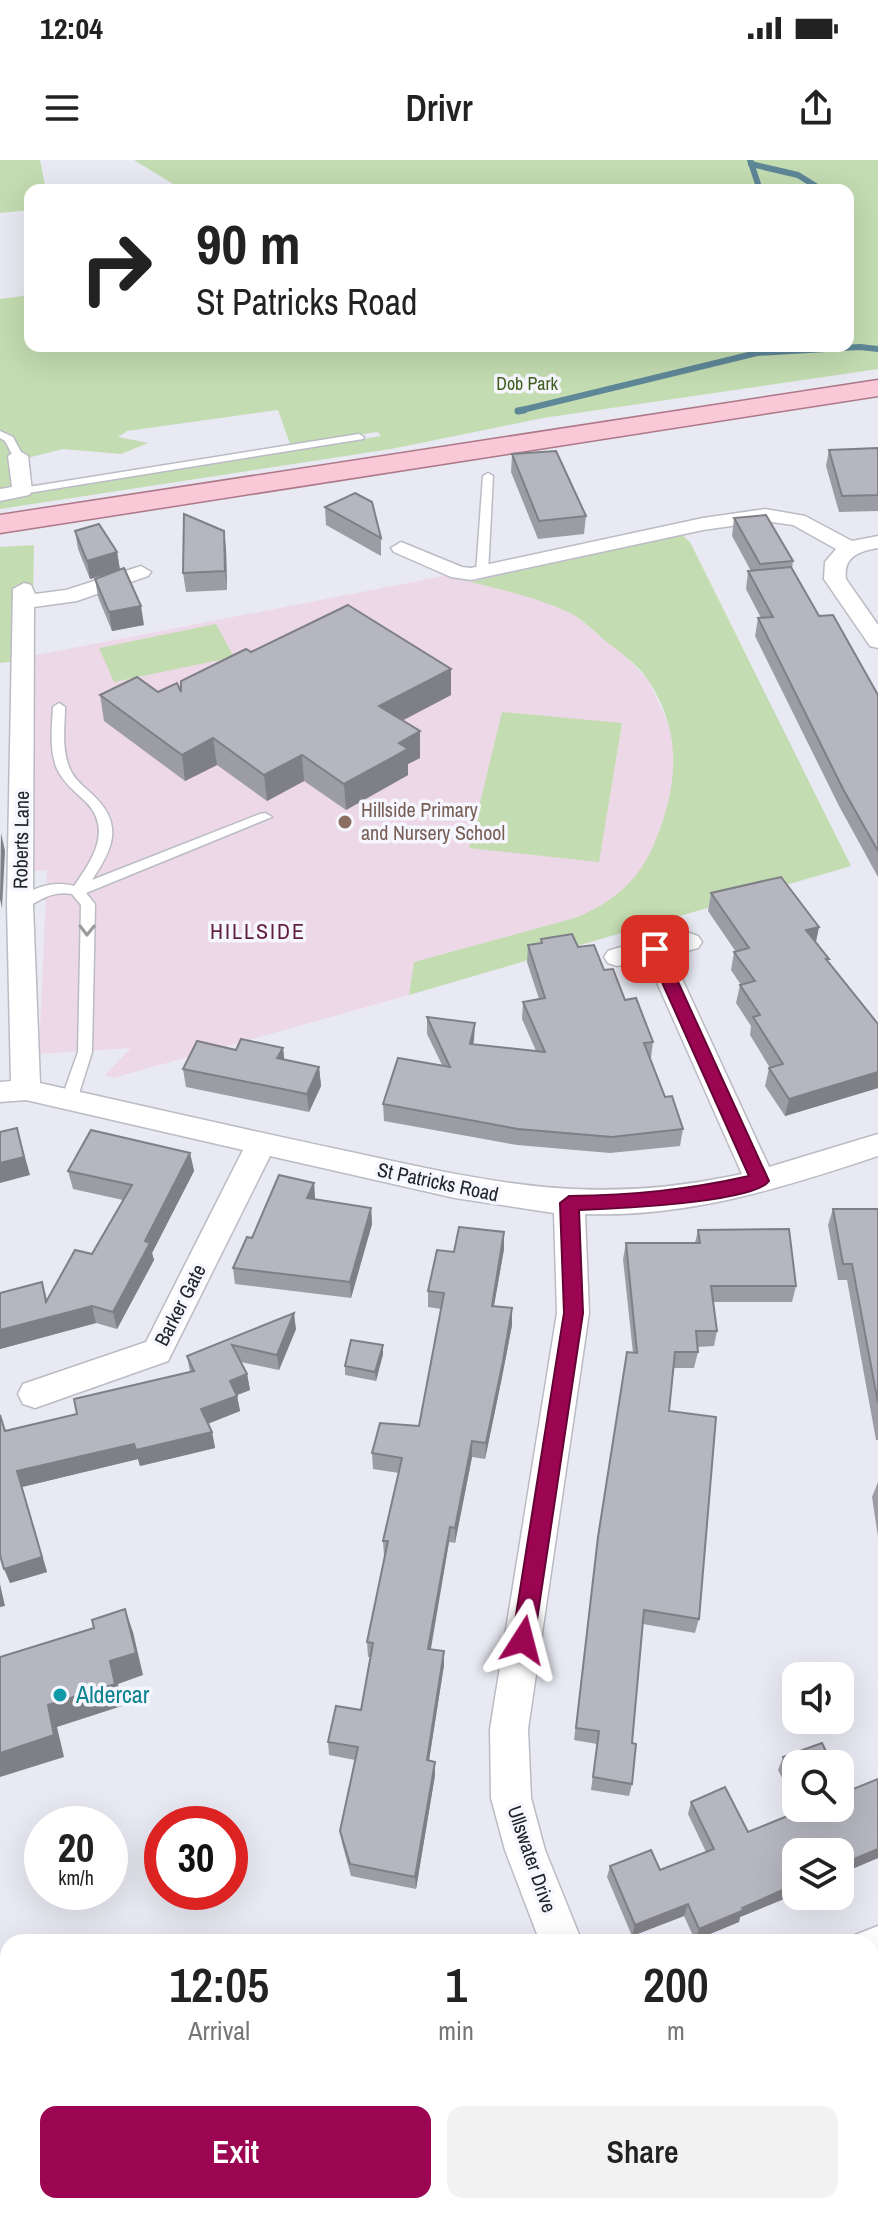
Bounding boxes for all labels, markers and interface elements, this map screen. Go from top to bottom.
text: 12:04 [40,8,103,48]
text: Drivr [405,84,473,132]
icon: menu [40,86,84,130]
icon: share [794,86,838,130]
text: 90 m [196,206,301,281]
icon: right [64,216,168,320]
text: St Patricks Road [196,278,418,326]
park label: Dob Park [496,371,558,396]
street label: Roberts Lane [6,791,35,889]
place label: Hillside Primary and Nursery School [361,796,505,846]
marker: Hillside Primary and Nursery School [336,813,354,831]
pin [621,915,689,983]
district label: HILLSIDE [210,916,306,946]
one-way arrow [78,924,96,937]
icon: arrive [633,927,677,971]
street label: St Patricks Road [375,1156,501,1208]
street label: Barker Gate [147,1259,212,1350]
position arrow [481,1598,565,1682]
map controls [782,1662,854,1910]
button: sound [782,1662,854,1734]
place label: Aldercar [75,1678,150,1710]
marker: Aldercar [51,1686,69,1704]
button: search [782,1750,854,1822]
street label: Ullswater Drive [502,1802,563,1916]
speed limit sign: 30 [144,1806,248,1910]
text: 20 [58,1821,94,1874]
button: layers [782,1838,854,1910]
text: km/h [58,1864,94,1891]
text: 12:05 [169,1952,269,2017]
text: 1 [445,1952,467,2017]
text: 200 [643,1952,709,2017]
text: Arrival [188,2013,250,2048]
text: min [438,2013,474,2048]
text: m [667,2013,685,2048]
button: Exit [40,2106,431,2198]
button: Share [447,2106,838,2198]

